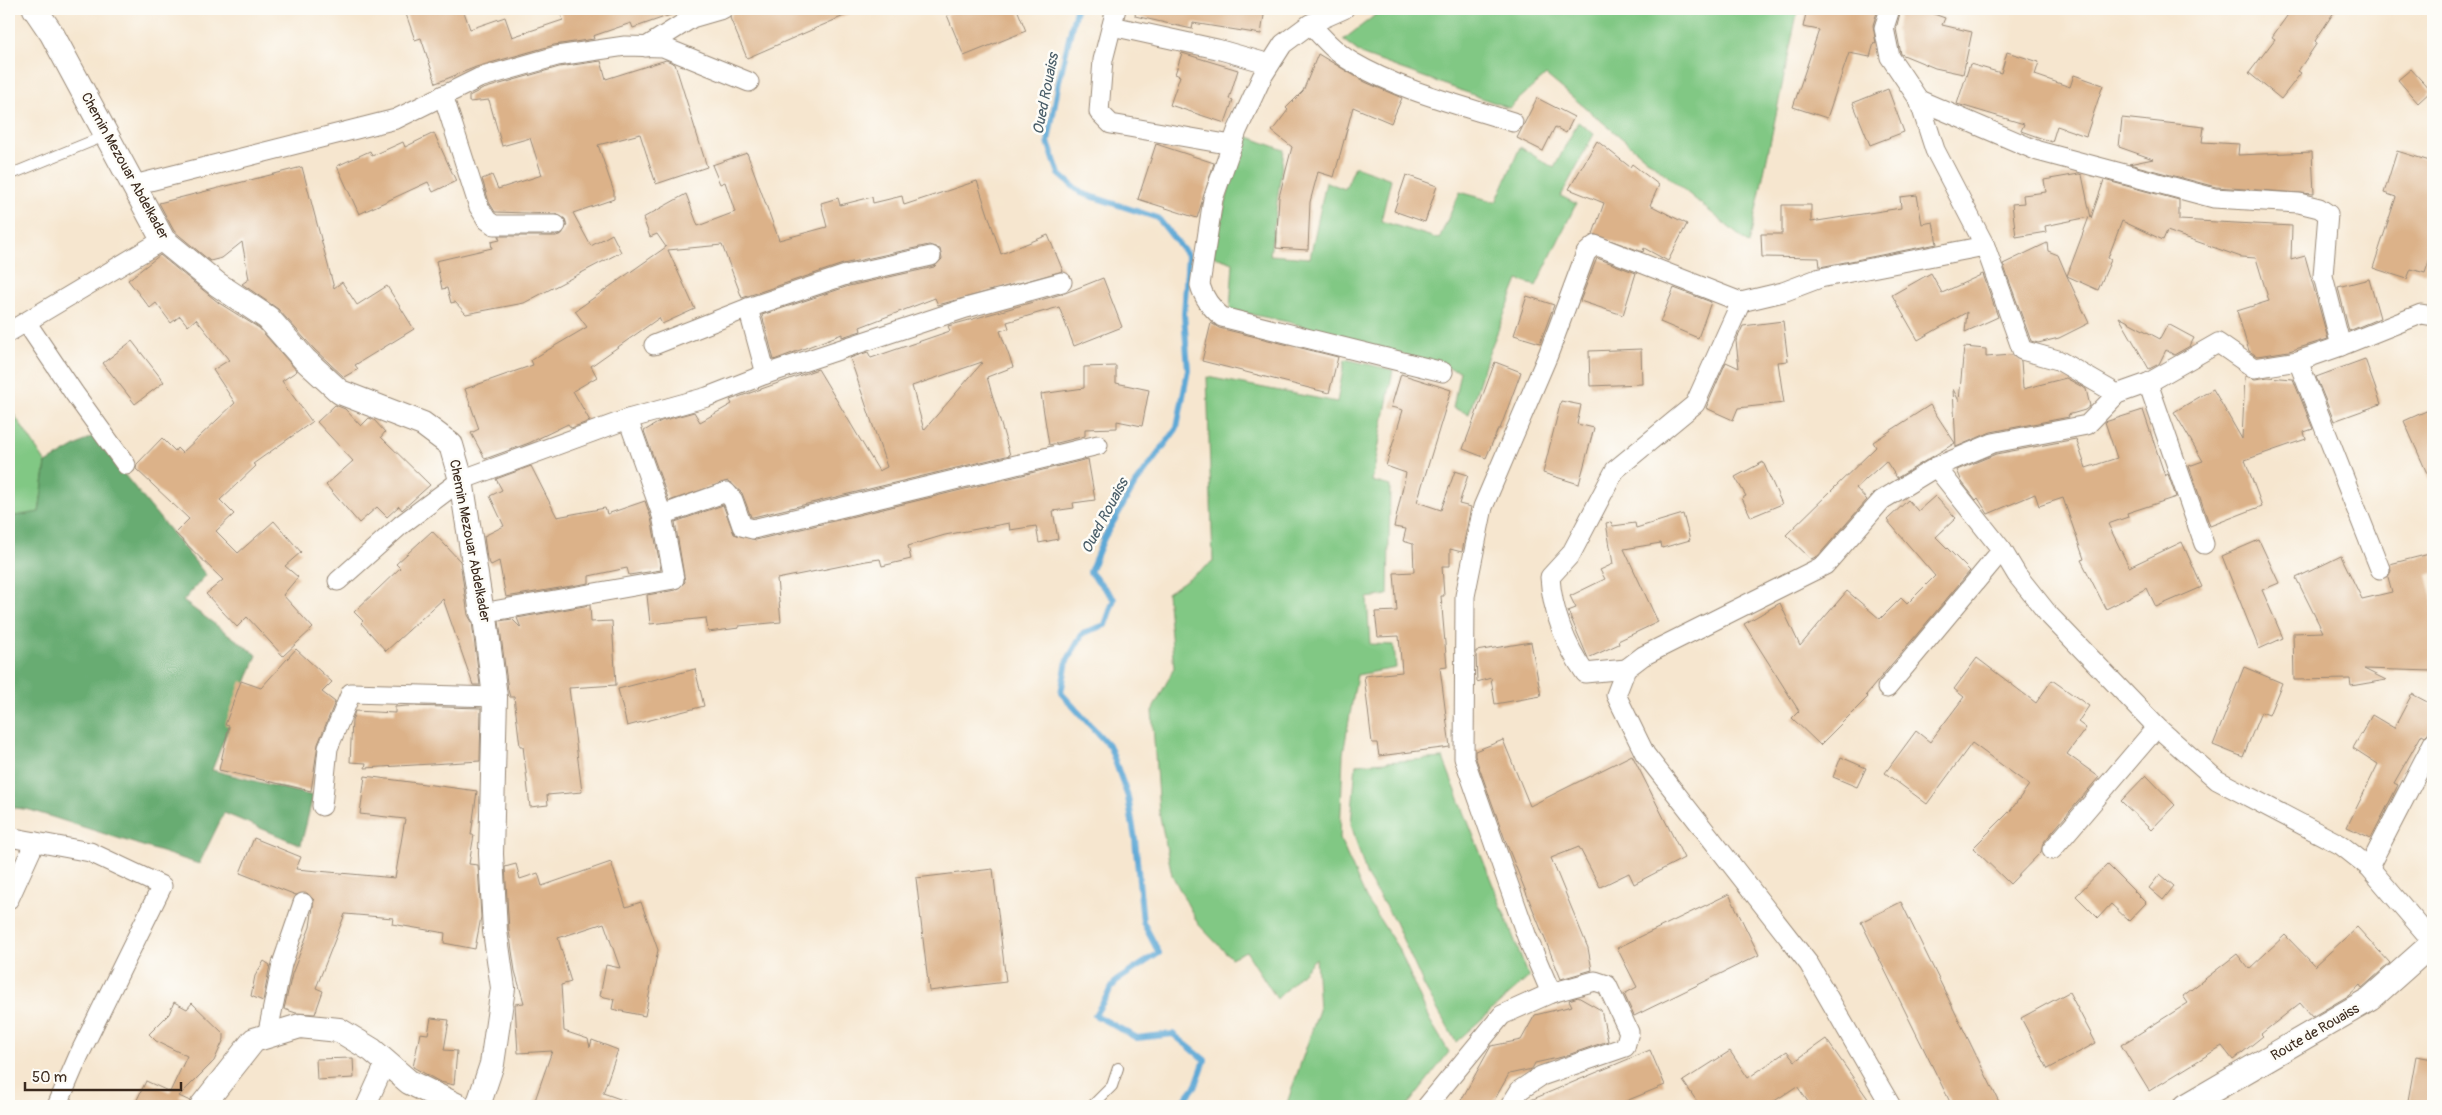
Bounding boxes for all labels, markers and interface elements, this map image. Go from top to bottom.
water label: Oued Rouaiss [1029,49,1064,136]
street label: Chemin Mezouar Abdelkader [77,89,173,243]
street label: Chemin Mezouar Abdelkader [446,458,494,624]
water label: Oued Rouaiss [1077,473,1134,557]
street label: Route de Rouaiss [2268,999,2363,1064]
scale bar [25,1060,181,1092]
text: 50 m [32,1068,67,1087]

